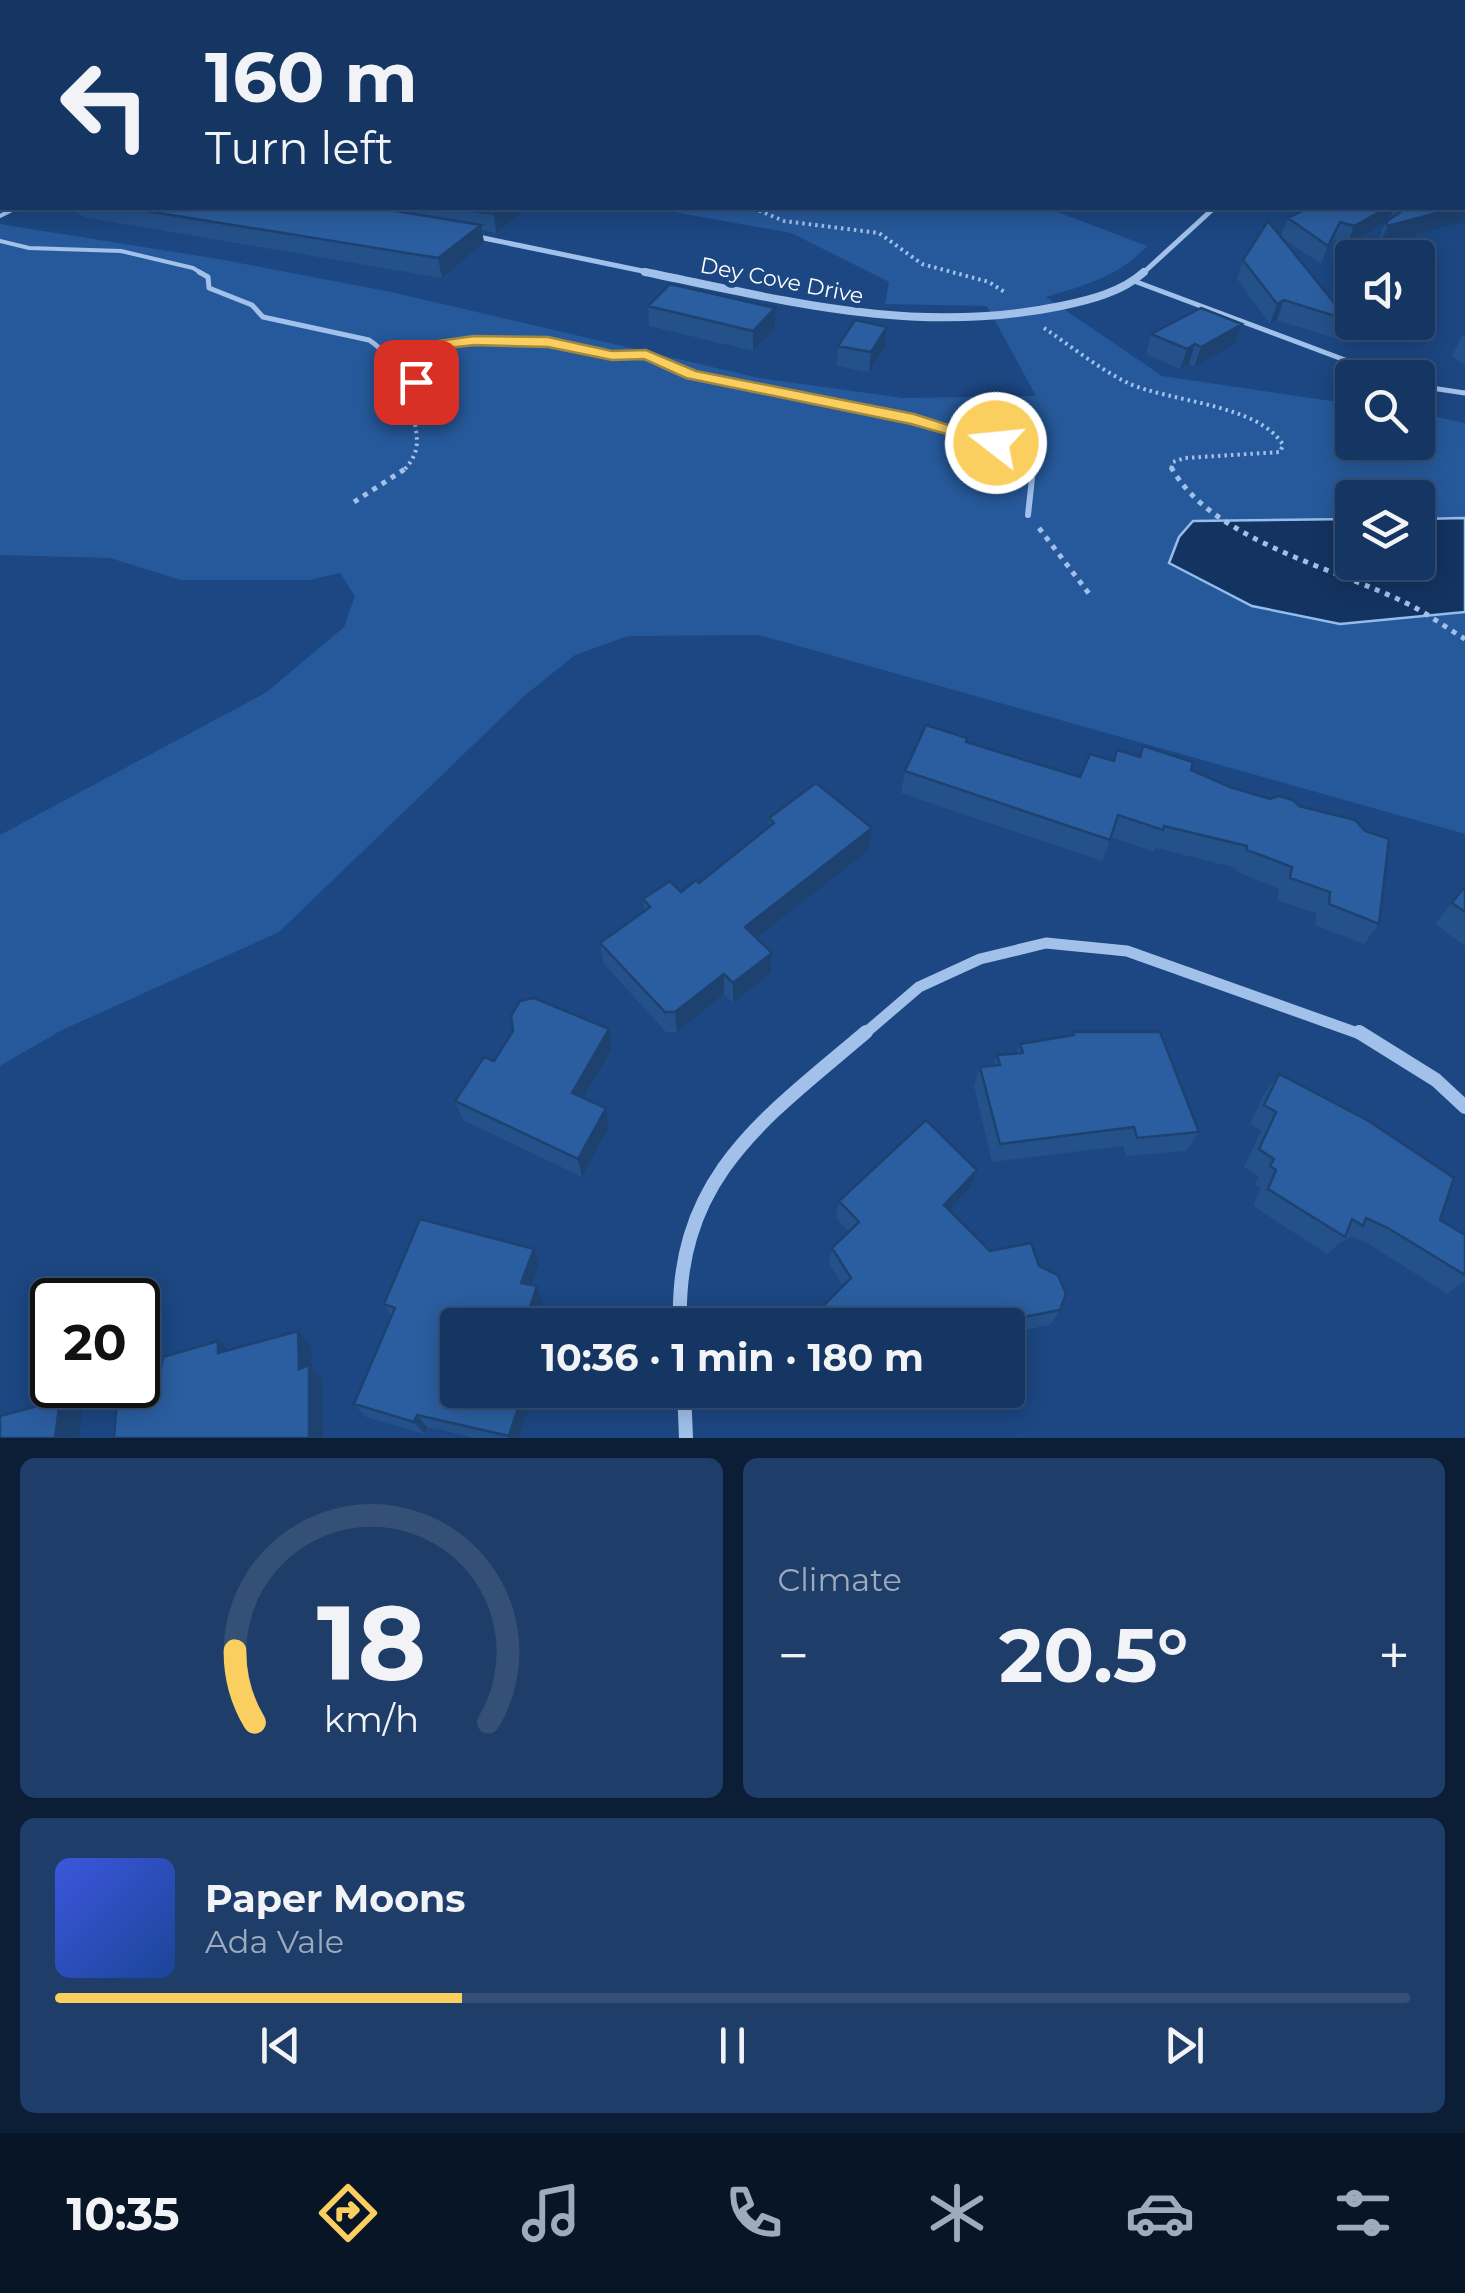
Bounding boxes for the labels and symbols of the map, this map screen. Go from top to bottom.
street label: Dey Cove Drive [698,251,866,310]
pin [374,340,459,425]
position arrow [944,391,1048,495]
speed limit sign: 20 [30,1278,160,1408]

